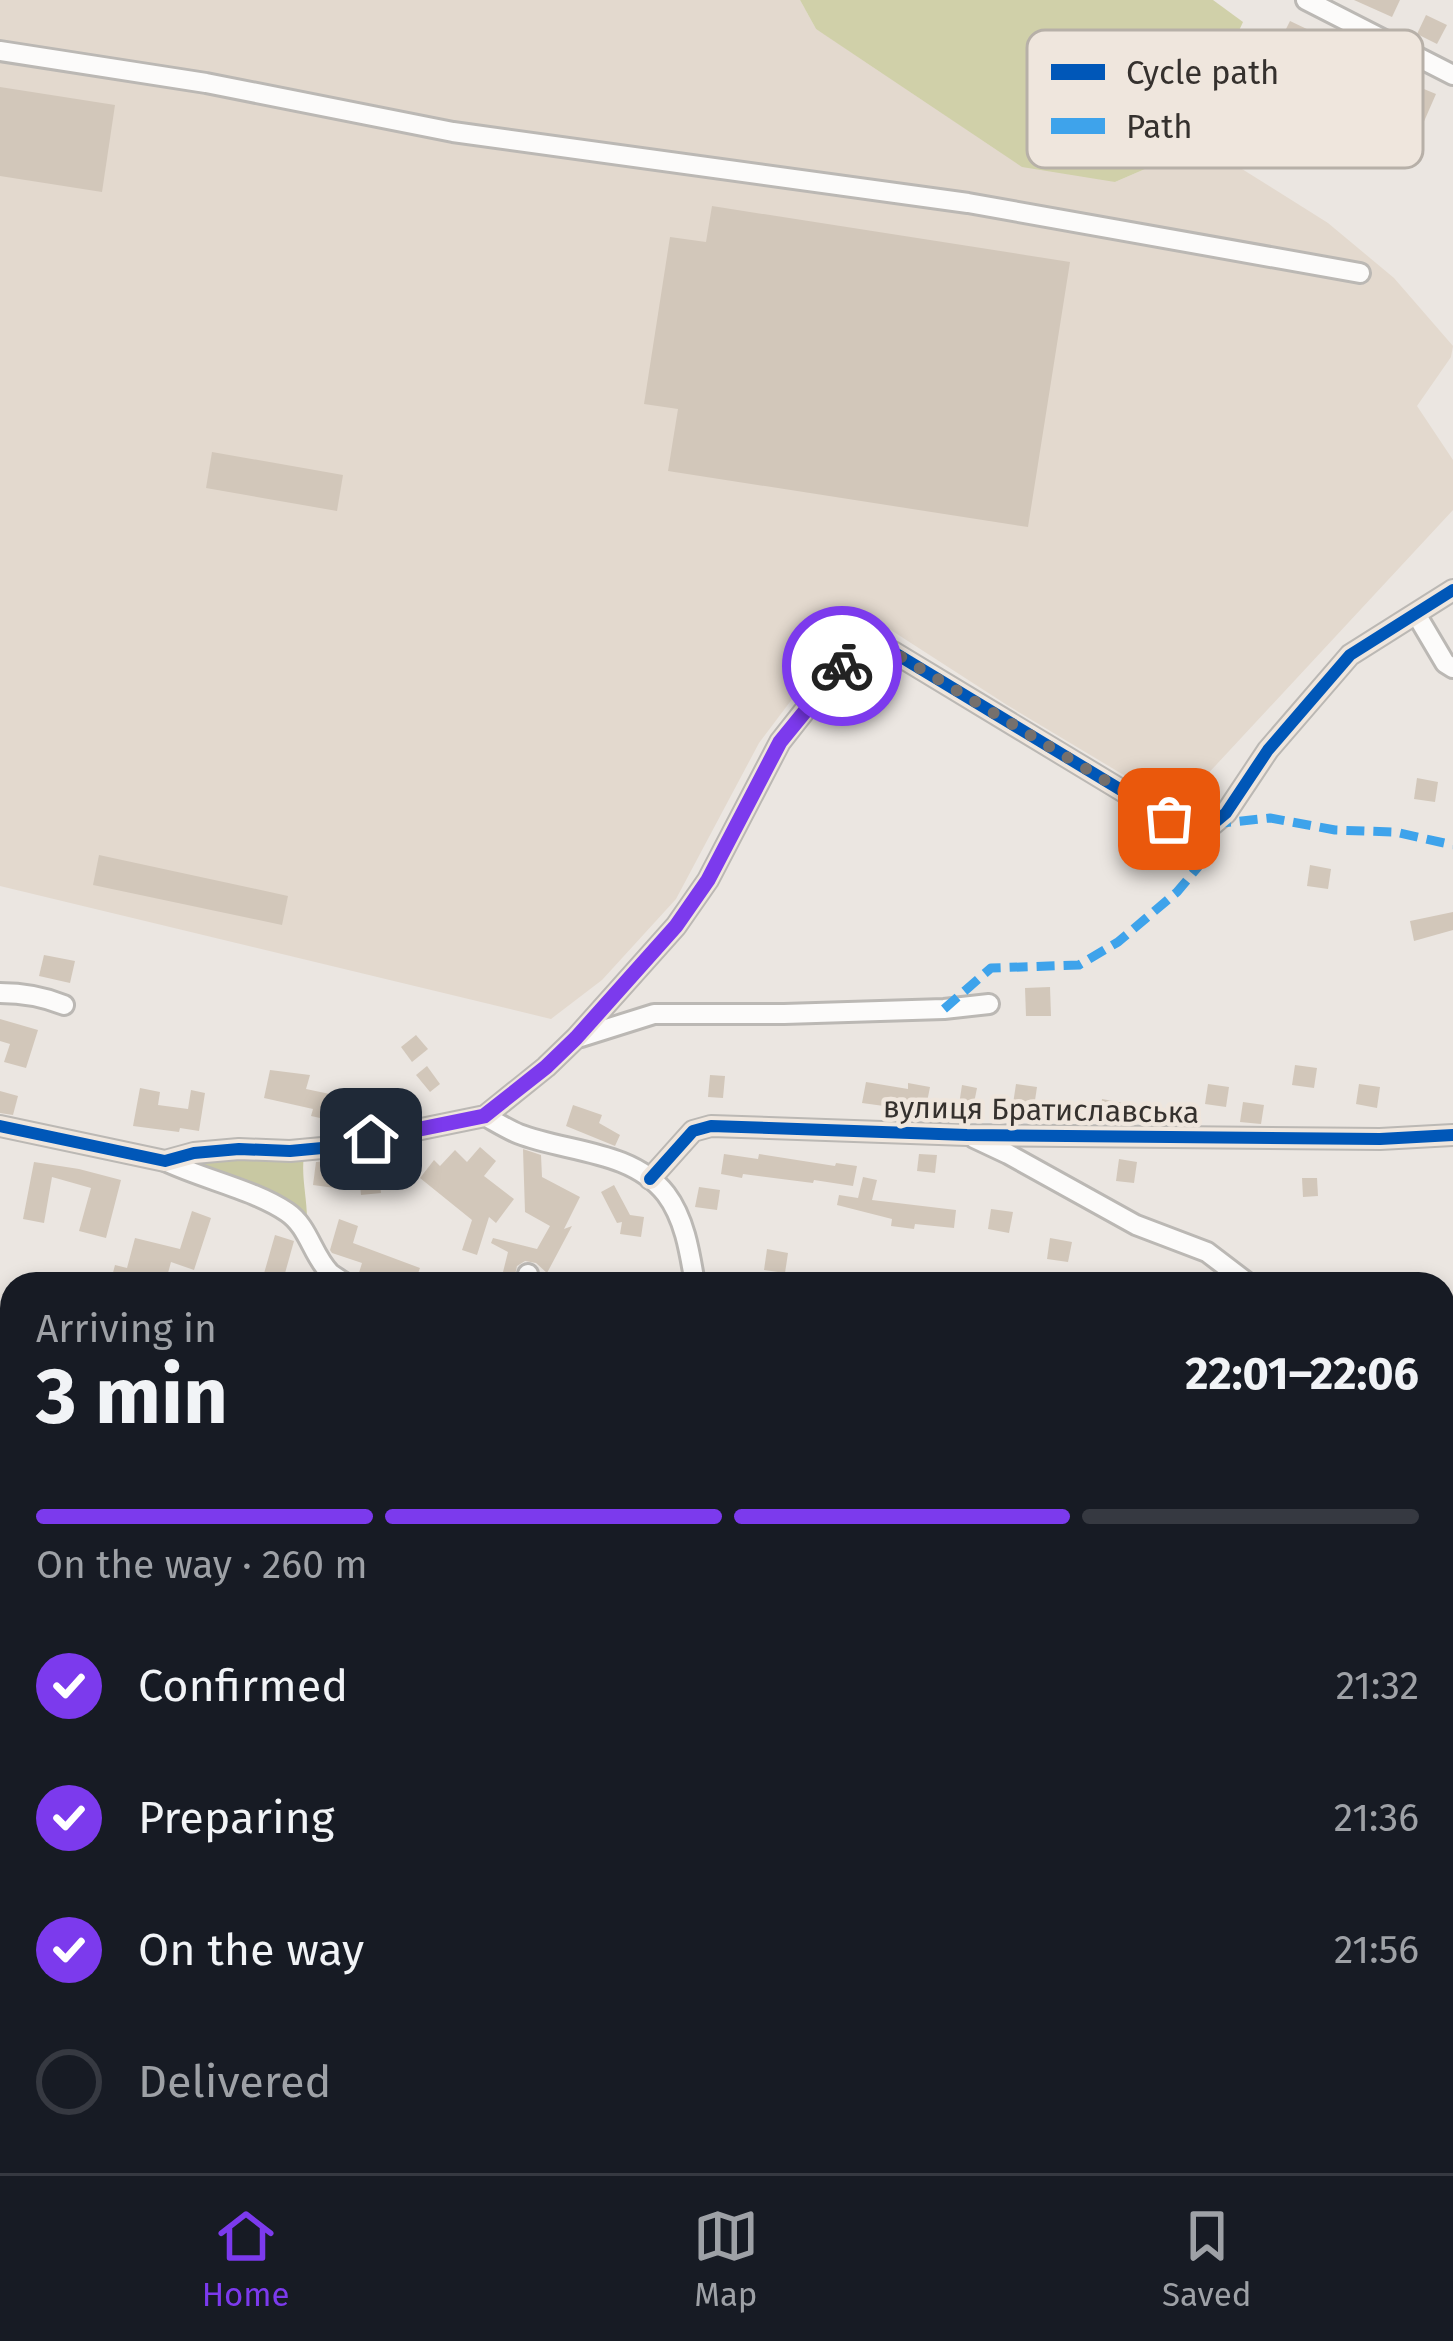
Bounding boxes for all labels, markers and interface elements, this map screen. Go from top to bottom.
legend [1027,30,1423,168]
text: Cycle path [1126,53,1279,93]
text: Path [1126,107,1193,147]
courier [782,606,902,726]
icon: bike [809,633,875,699]
pin [1118,768,1220,870]
icon: bag [1136,786,1202,852]
pin [320,1088,422,1190]
street label: вулиця Братиславська [883,1089,1199,1131]
icon: home [338,1106,404,1172]
text: Arriving in [36,1306,217,1352]
text: 22:01–22:06 [1185,1347,1419,1401]
text: 3 min [36,1350,228,1444]
text: On the way · 260 m [36,1542,368,1588]
icon: check [36,1653,102,1719]
text: Confirmed [138,1659,348,1713]
text: 21:32 [1336,1663,1419,1709]
icon: check [36,1785,102,1851]
text: Preparing [138,1791,334,1845]
text: 21:36 [1334,1795,1419,1841]
icon: check [36,1917,102,1983]
text: On the way [138,1923,364,1977]
text: 21:56 [1334,1927,1419,1973]
text: Delivered [138,2055,331,2109]
tab: Home [202,2203,290,2315]
tab: Map [693,2203,759,2315]
tab: Saved [1162,2203,1251,2315]

